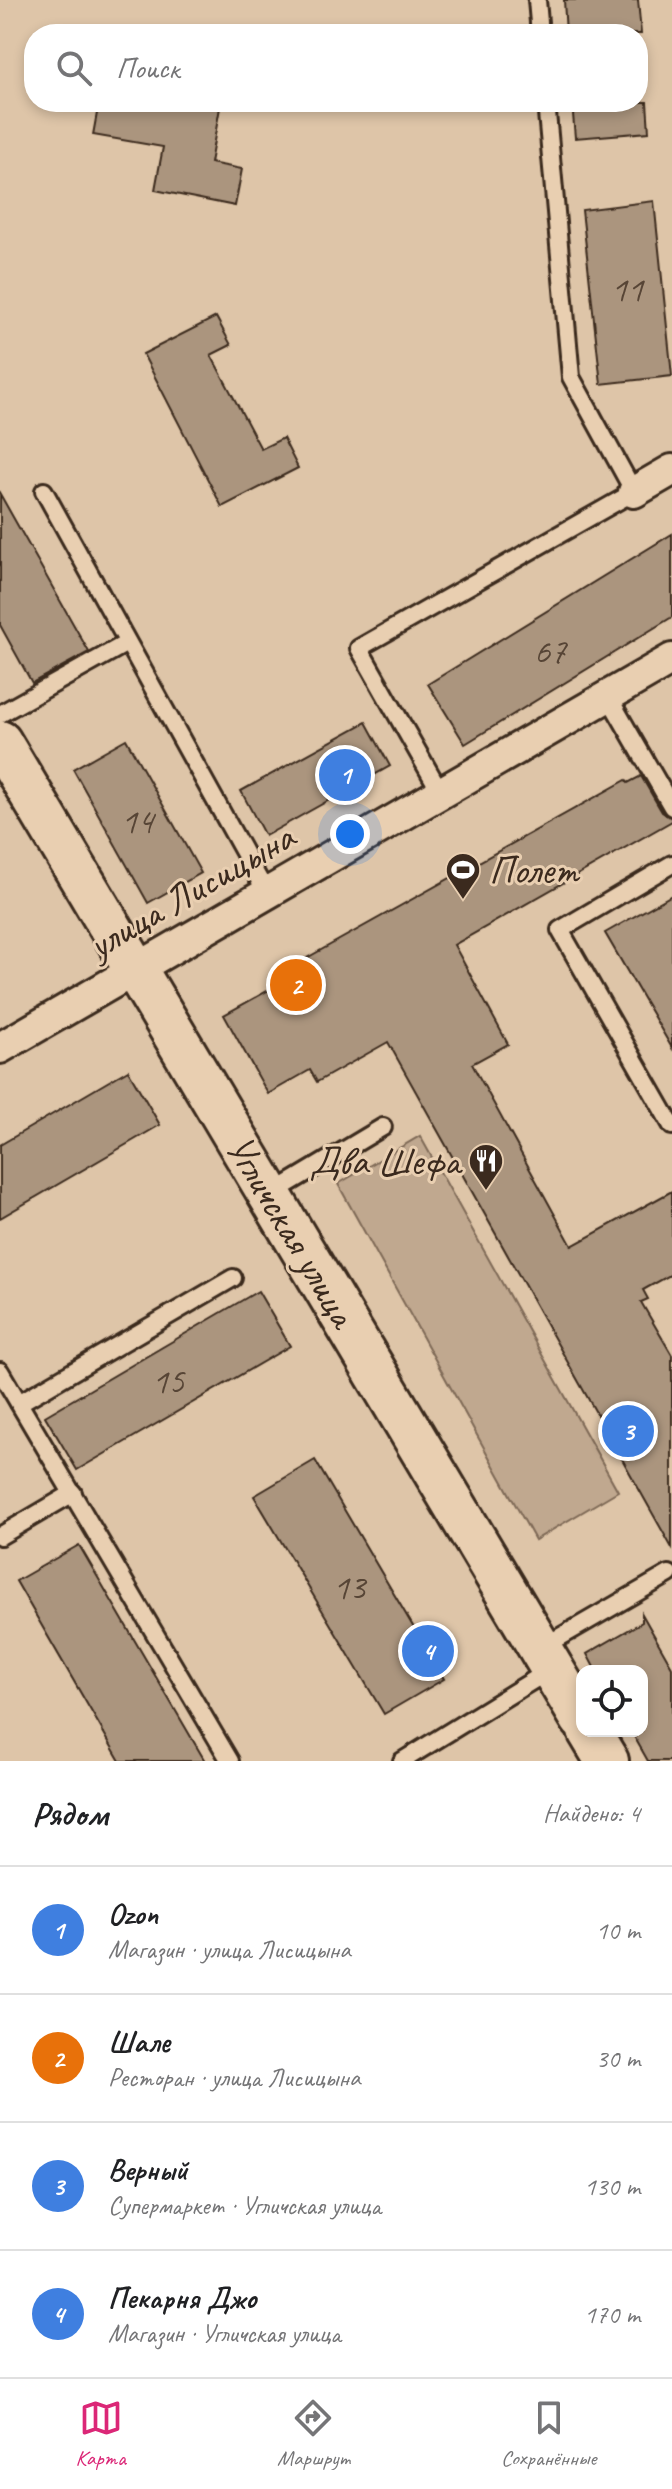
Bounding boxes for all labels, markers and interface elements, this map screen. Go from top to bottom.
search box [24,24,648,112]
icon: search [52,46,96,90]
text: Поиск [116,49,179,87]
house number: 11 [611,266,645,312]
house number: 67 [534,628,568,674]
pin: 1 [319,745,371,805]
house number: 14 [121,798,157,844]
street label: улица Лисицына [77,811,305,971]
your location [330,814,370,854]
place label: Полет [489,845,581,895]
sports icon: Полет [444,851,482,901]
pin: 2 [270,955,322,1015]
street label: Угличская улица [214,1126,369,1339]
place label: Два Шефа [310,1136,464,1186]
restaurant icon: Два Шефа [467,1142,505,1192]
house number: 15 [152,1358,186,1404]
pin: 3 [602,1401,654,1461]
house number: 13 [333,1564,368,1610]
pin: 4 [402,1621,454,1681]
map controls [576,1665,648,1737]
button: locate [576,1665,648,1737]
text: Рядом [32,1792,108,1835]
text: Найдено: 4 [543,1797,640,1830]
text: Ozon [108,1895,158,1933]
text: 1 [52,1914,64,1947]
text: 10 m [596,1914,640,1947]
text: Магазин · улица Лисицына [108,1933,351,1966]
text: Шале [108,2023,170,2061]
text: 2 [52,2042,64,2075]
text: 30 m [596,2042,640,2075]
text: Ресторан · улица Лисицына [108,2061,360,2094]
text: Верный [108,2151,188,2189]
text: 3 [52,2170,64,2203]
text: 130 m [584,2170,640,2203]
text: Супермаркет · Угличская улица [108,2189,381,2222]
text: Пекарня Джо [108,2279,256,2317]
text: 4 [52,2298,64,2331]
text: 170 m [584,2298,640,2331]
text: Магазин · Угличская улица [108,2317,341,2350]
tab: Карта [76,2396,126,2472]
tab: Маршрут [277,2396,350,2472]
tab: Сохранённые [501,2396,596,2472]

